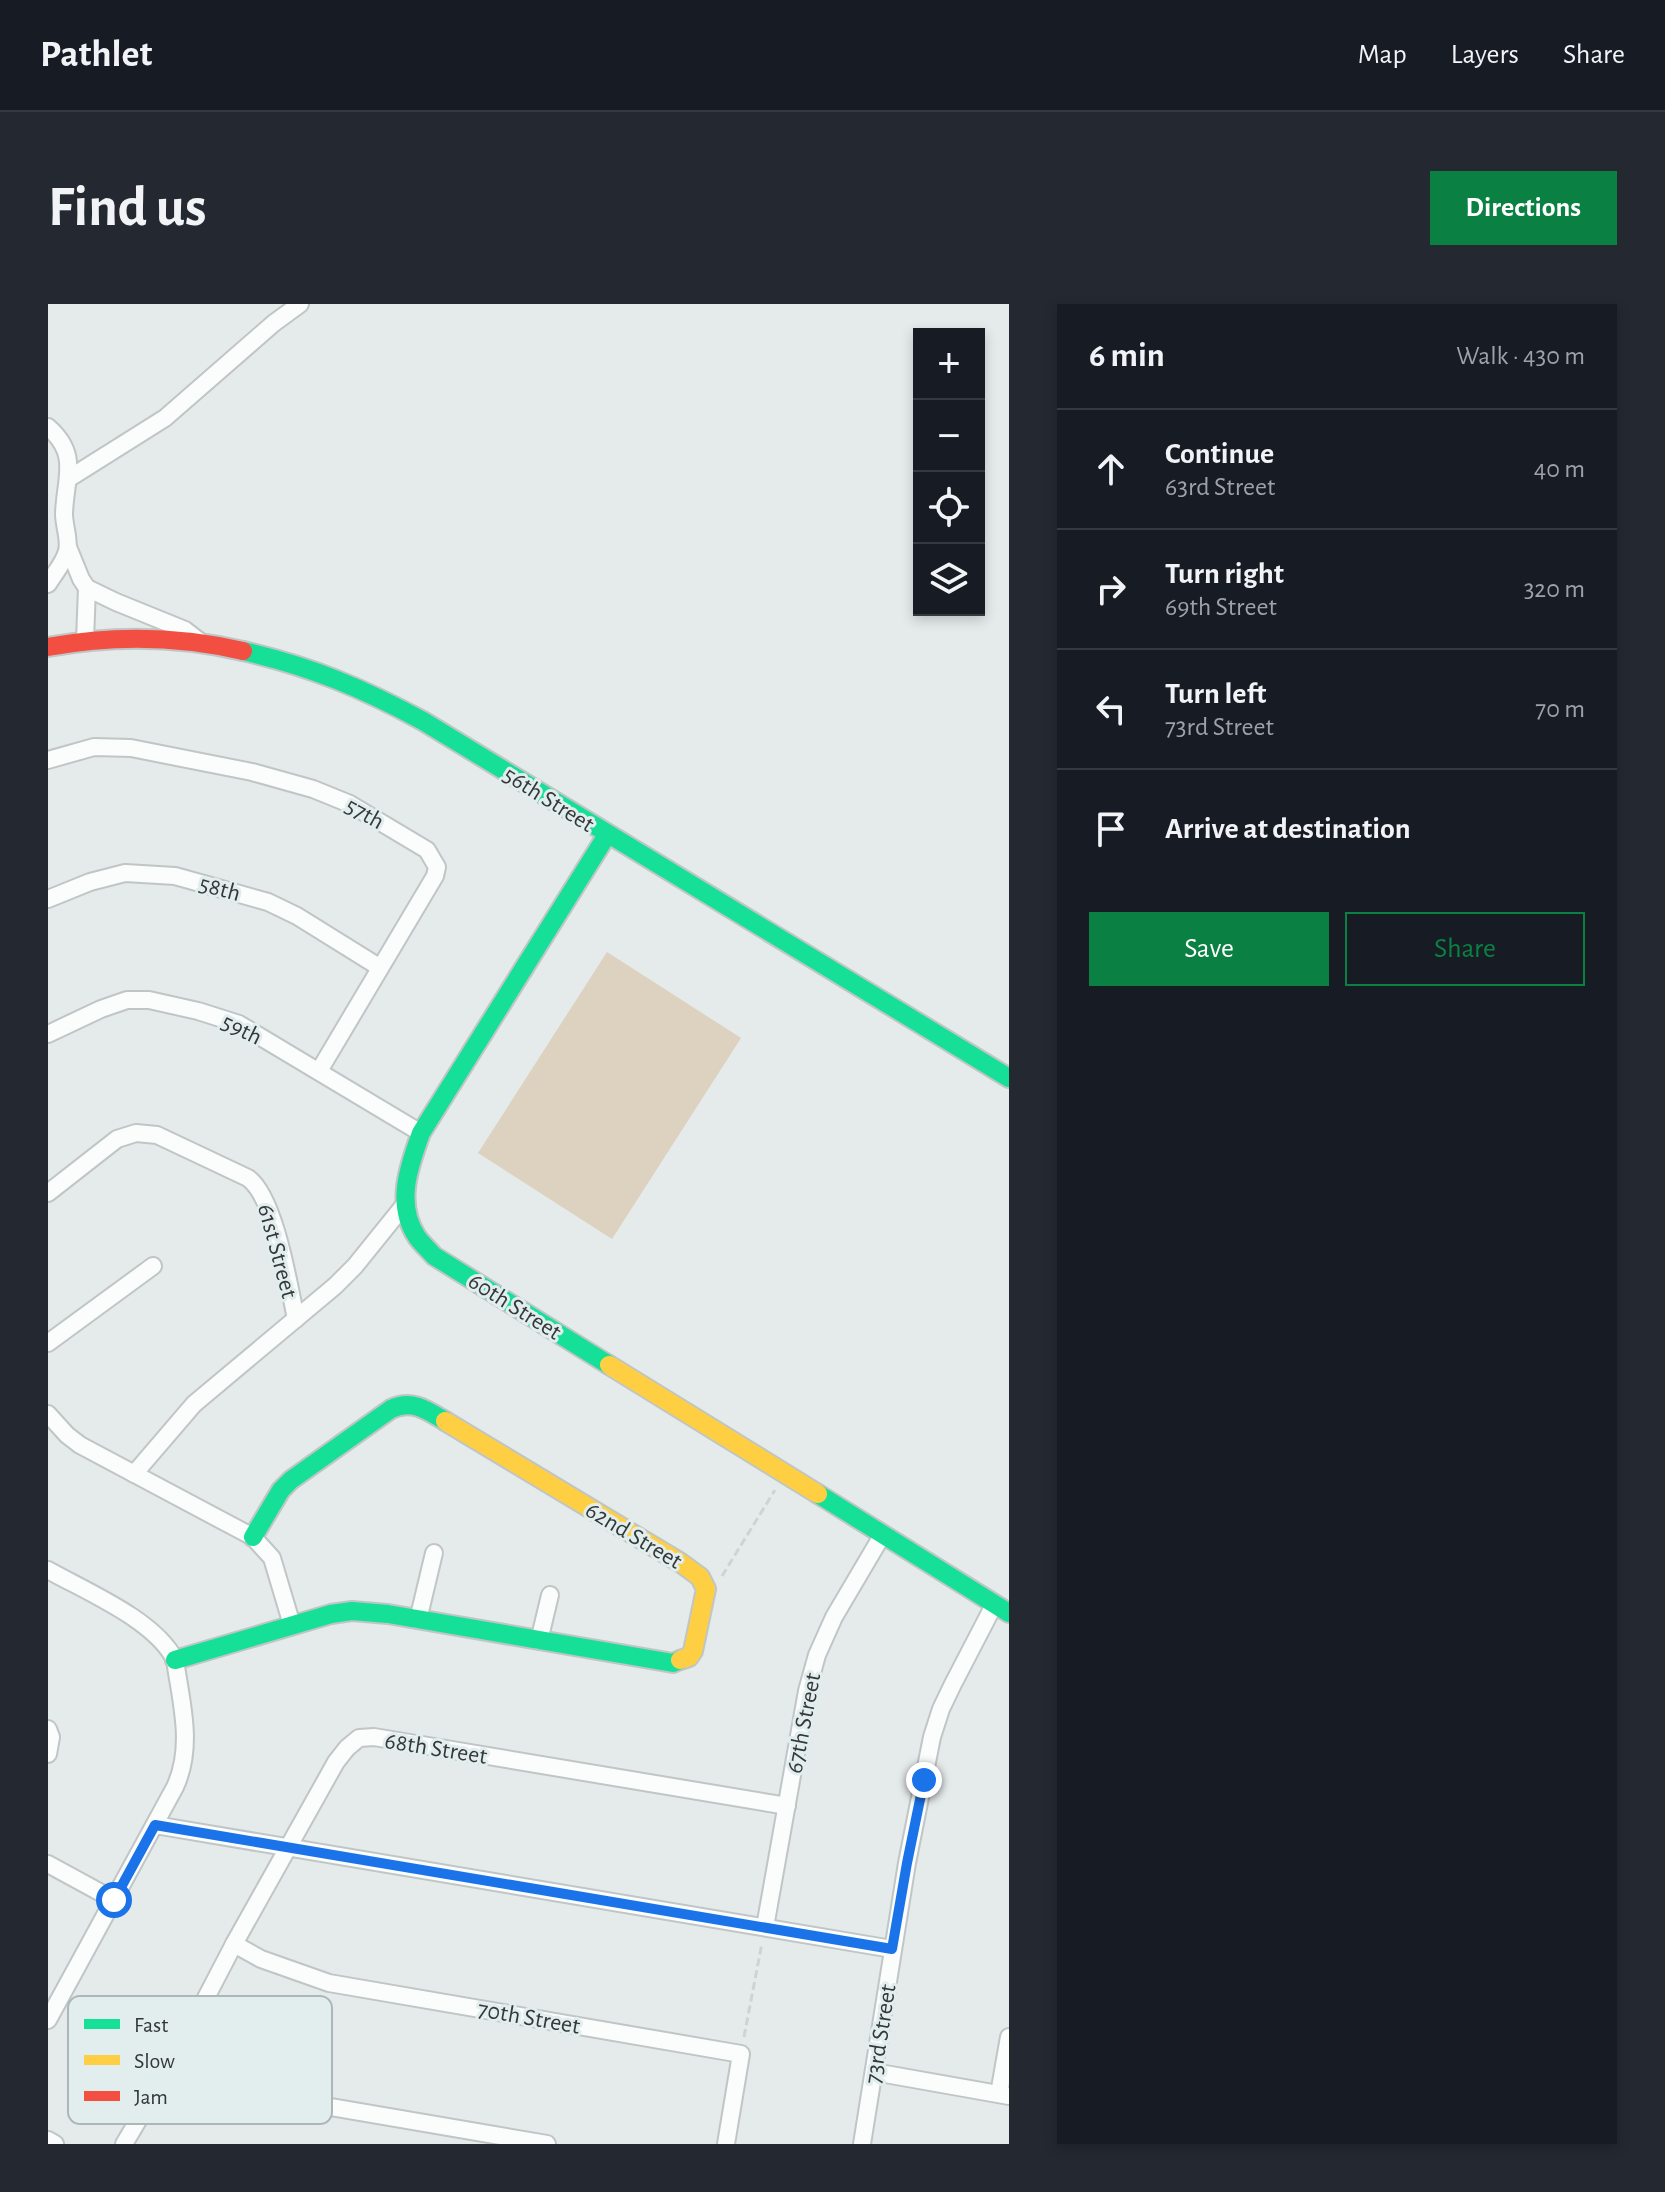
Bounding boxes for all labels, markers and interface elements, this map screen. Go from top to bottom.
text: Pathlet [40,36,152,74]
text: Map [1358,41,1407,69]
text: Layers [1451,41,1519,69]
text: Share [1563,41,1625,69]
button: Directions [1430,171,1617,245]
text: Find us [48,180,206,236]
map controls [913,328,985,616]
button: + [913,328,985,400]
text: 6 min [1089,339,1165,373]
text: Walk · 430 m [1456,343,1585,369]
button: − [913,400,985,472]
text: Continue [1165,439,1274,469]
icon: ahead [1089,447,1133,491]
text: 40 m [1534,456,1585,482]
button: locate [913,472,985,544]
text: 63rd Street [1165,474,1275,500]
button: layers [913,544,985,616]
text: Turn right [1165,559,1284,589]
icon: right [1089,567,1133,611]
text: 320 m [1524,576,1585,602]
text: 69th Street [1165,594,1277,620]
text: Turn left [1165,679,1266,709]
icon: left [1089,687,1133,731]
text: 70 m [1535,696,1585,722]
text: 73rd Street [1165,714,1274,740]
street label: 56th Street [499,763,598,837]
street label: 57th [341,794,388,834]
icon: arrive [1089,807,1133,851]
text: Arrive at destination [1165,814,1411,844]
street label: 58th [197,872,243,906]
button: Save [1089,912,1329,986]
button: Share [1345,912,1585,986]
street label: 59th [218,1010,265,1050]
street label: 61st Street [253,1202,301,1301]
street label: 60th Street [464,1269,565,1345]
street label: 62nd Street [581,1498,686,1574]
street label: 67th Street [782,1671,826,1775]
street label: 68th Street [383,1729,489,1769]
route end [906,1762,942,1798]
route start [96,1882,132,1918]
street label: 73rd Street [861,1982,901,2086]
legend [68,1996,332,2124]
street label: 70th Street [476,1997,582,2039]
text: Fast [134,2014,168,2036]
text: Slow [134,2050,175,2072]
text: Jam [134,2086,168,2108]

